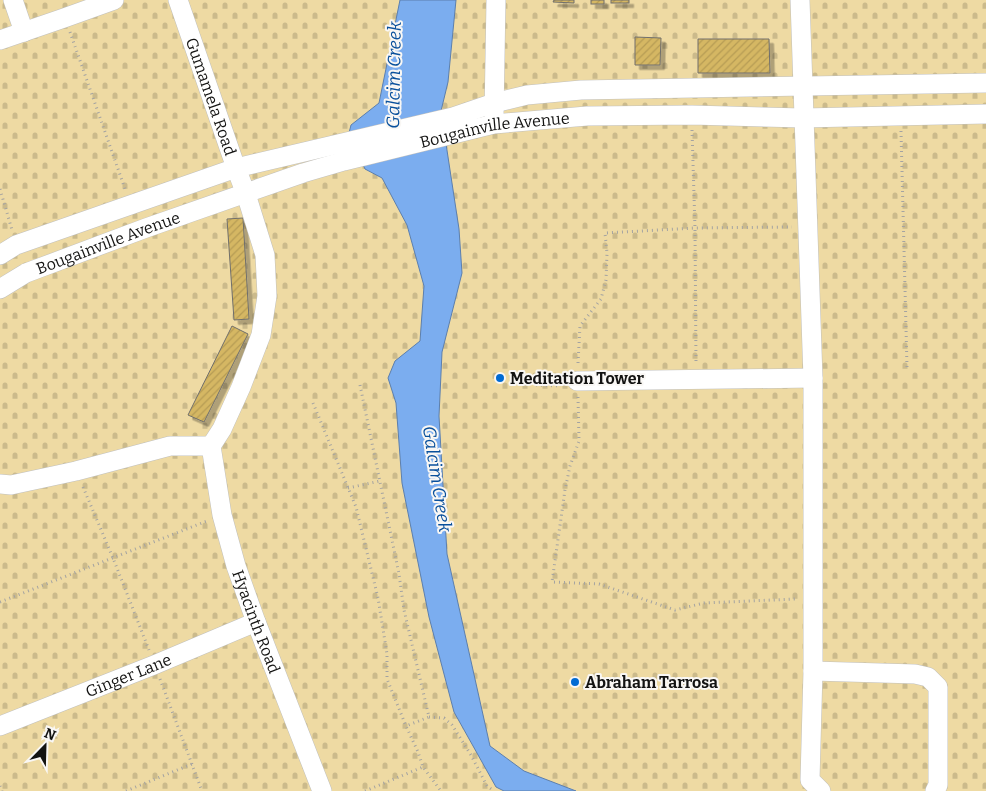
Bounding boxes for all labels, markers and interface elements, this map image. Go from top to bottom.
water label: Galcim Creek [382,21,406,129]
street label: Gumamela Road [182,35,240,159]
street label: Bougainville Avenue [418,109,570,152]
street label: Bougainville Avenue [34,208,183,278]
place label: Meditation Tower [510,369,644,388]
marker: Meditation Tower [494,372,506,384]
water label: Galcim Creek [418,424,456,534]
street label: Hyacinth Road [228,568,284,676]
street label: Ginger Lane [83,650,174,701]
place label: Abraham Tarrosa [585,673,718,692]
marker: Abraham Tarrosa [569,676,581,688]
north arrow [20,721,70,771]
text: N [42,725,58,745]

